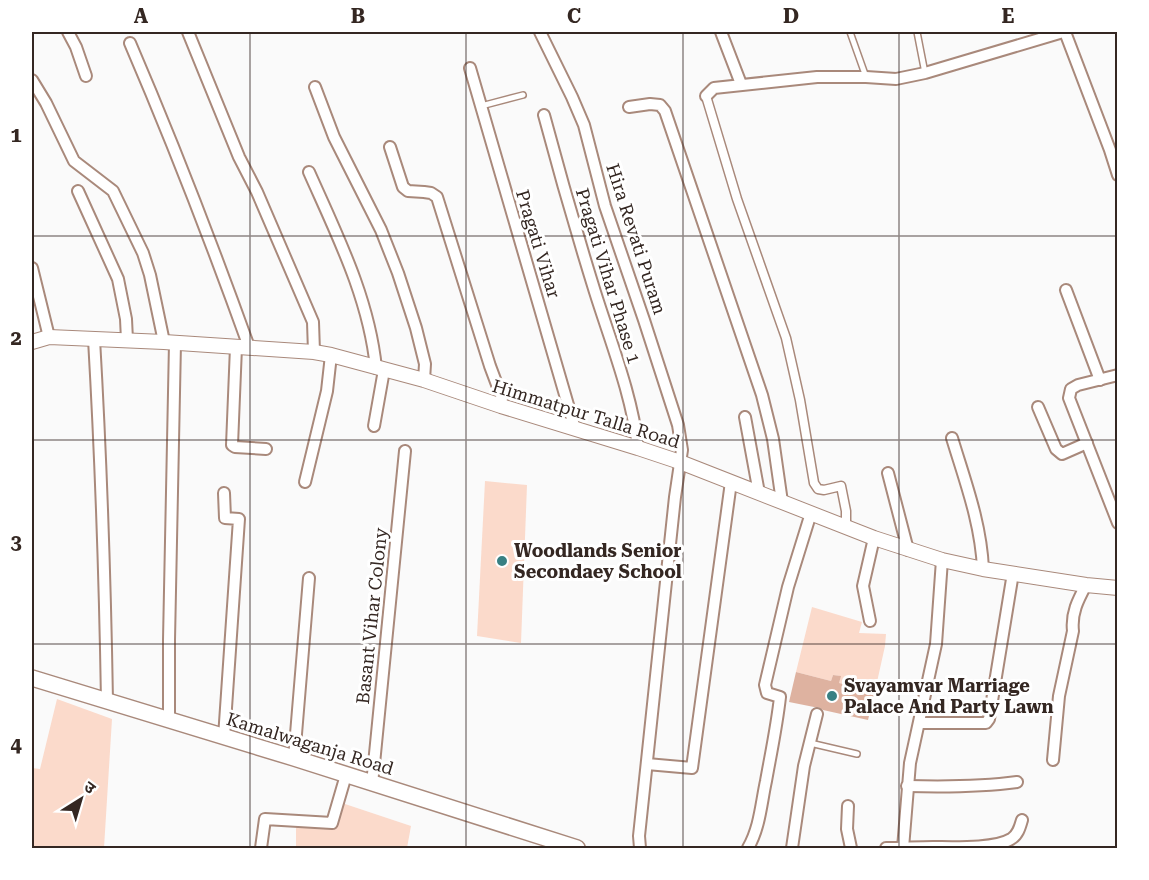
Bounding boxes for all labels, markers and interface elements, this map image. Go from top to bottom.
text: A [134,4,149,28]
text: B [351,4,365,28]
text: C [567,4,581,28]
text: D [783,4,799,28]
text: E [1002,4,1015,28]
text: 1 [10,123,22,147]
street label: Hira Revati Puram [602,161,671,317]
street label: Pragati Vihar Phase 1 [572,185,645,366]
street label: Pragati Vihar [512,187,565,301]
text: 2 [10,326,22,350]
street label: Himmatpur Talla Road [490,375,683,452]
street label: Basant Vihar Colony [352,526,391,705]
text: 3 [10,530,22,554]
place label: Woodlands Senior Secondaey School [514,540,682,582]
marker: Woodlands Senior Secondaey School [495,554,509,568]
place label: Svayamvar Marriage Palace And Party Lawn [844,675,1054,717]
marker: Svayamvar Marriage Palace And Party Lawn [825,689,839,703]
street label: Kamalwaganja Road [224,708,397,779]
text: 4 [10,733,22,757]
north arrow [51,769,111,829]
text: उ [80,777,100,798]

